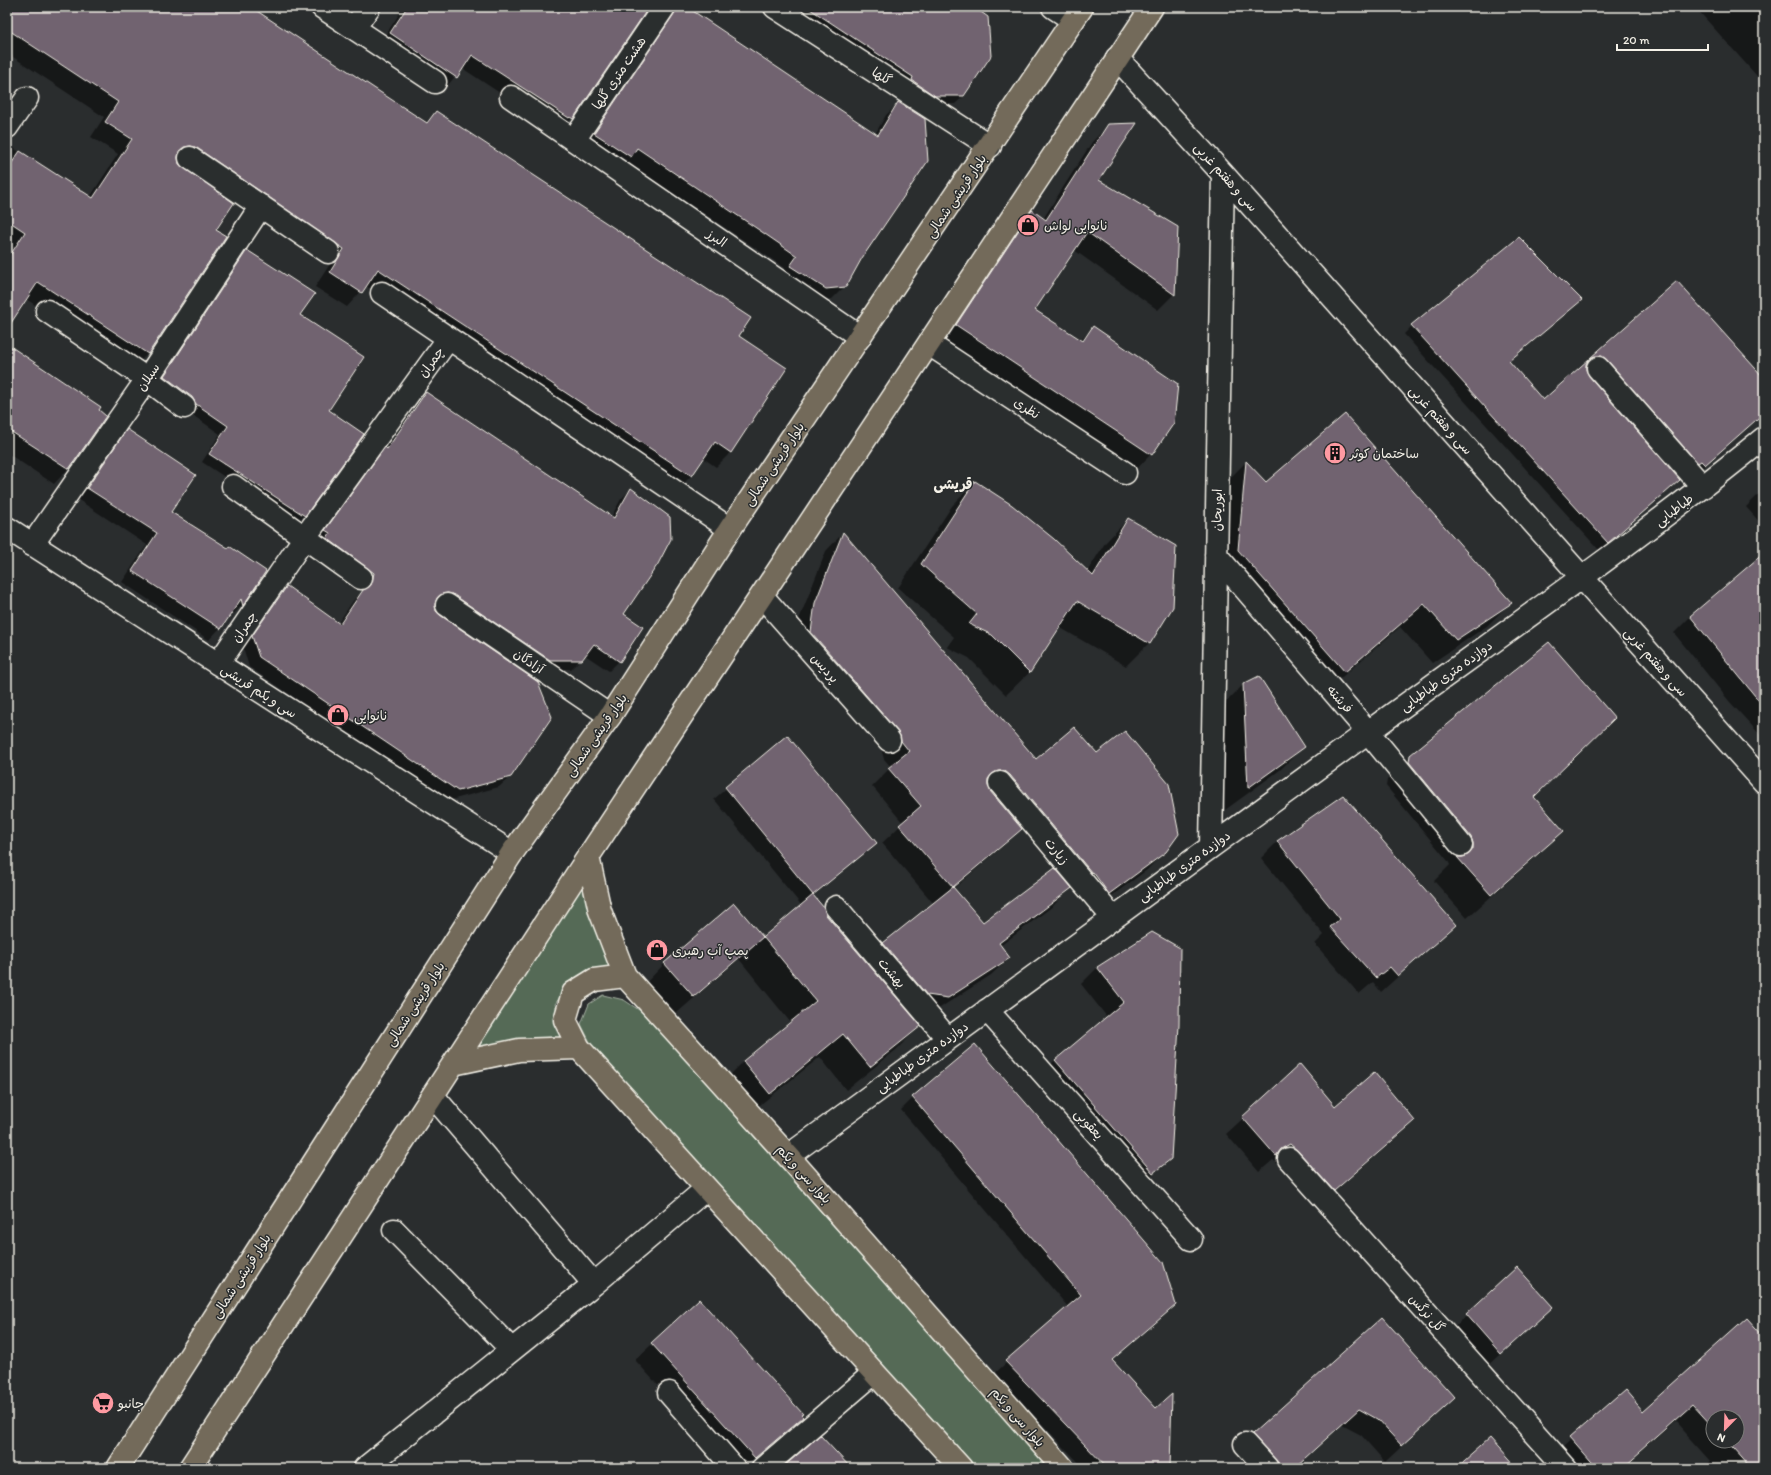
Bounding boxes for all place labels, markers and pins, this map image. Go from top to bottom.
shop icon: نانوایی لواش [1015,212,1041,238]
place label: نانوایی لواش [1044,218,1108,235]
building icon: ساختمان کوثر [1322,440,1348,466]
place label: ساختمان کوثر [1349,446,1419,462]
shop icon: نانوایی [325,702,351,728]
place label: نانوایی [354,708,388,725]
shop icon: پمپ آب رهبری [644,937,670,963]
place label: پمپ آب رهبری [672,943,749,959]
supermarket icon: جانبو [90,1390,116,1416]
place label: جانبو [117,1396,144,1412]

